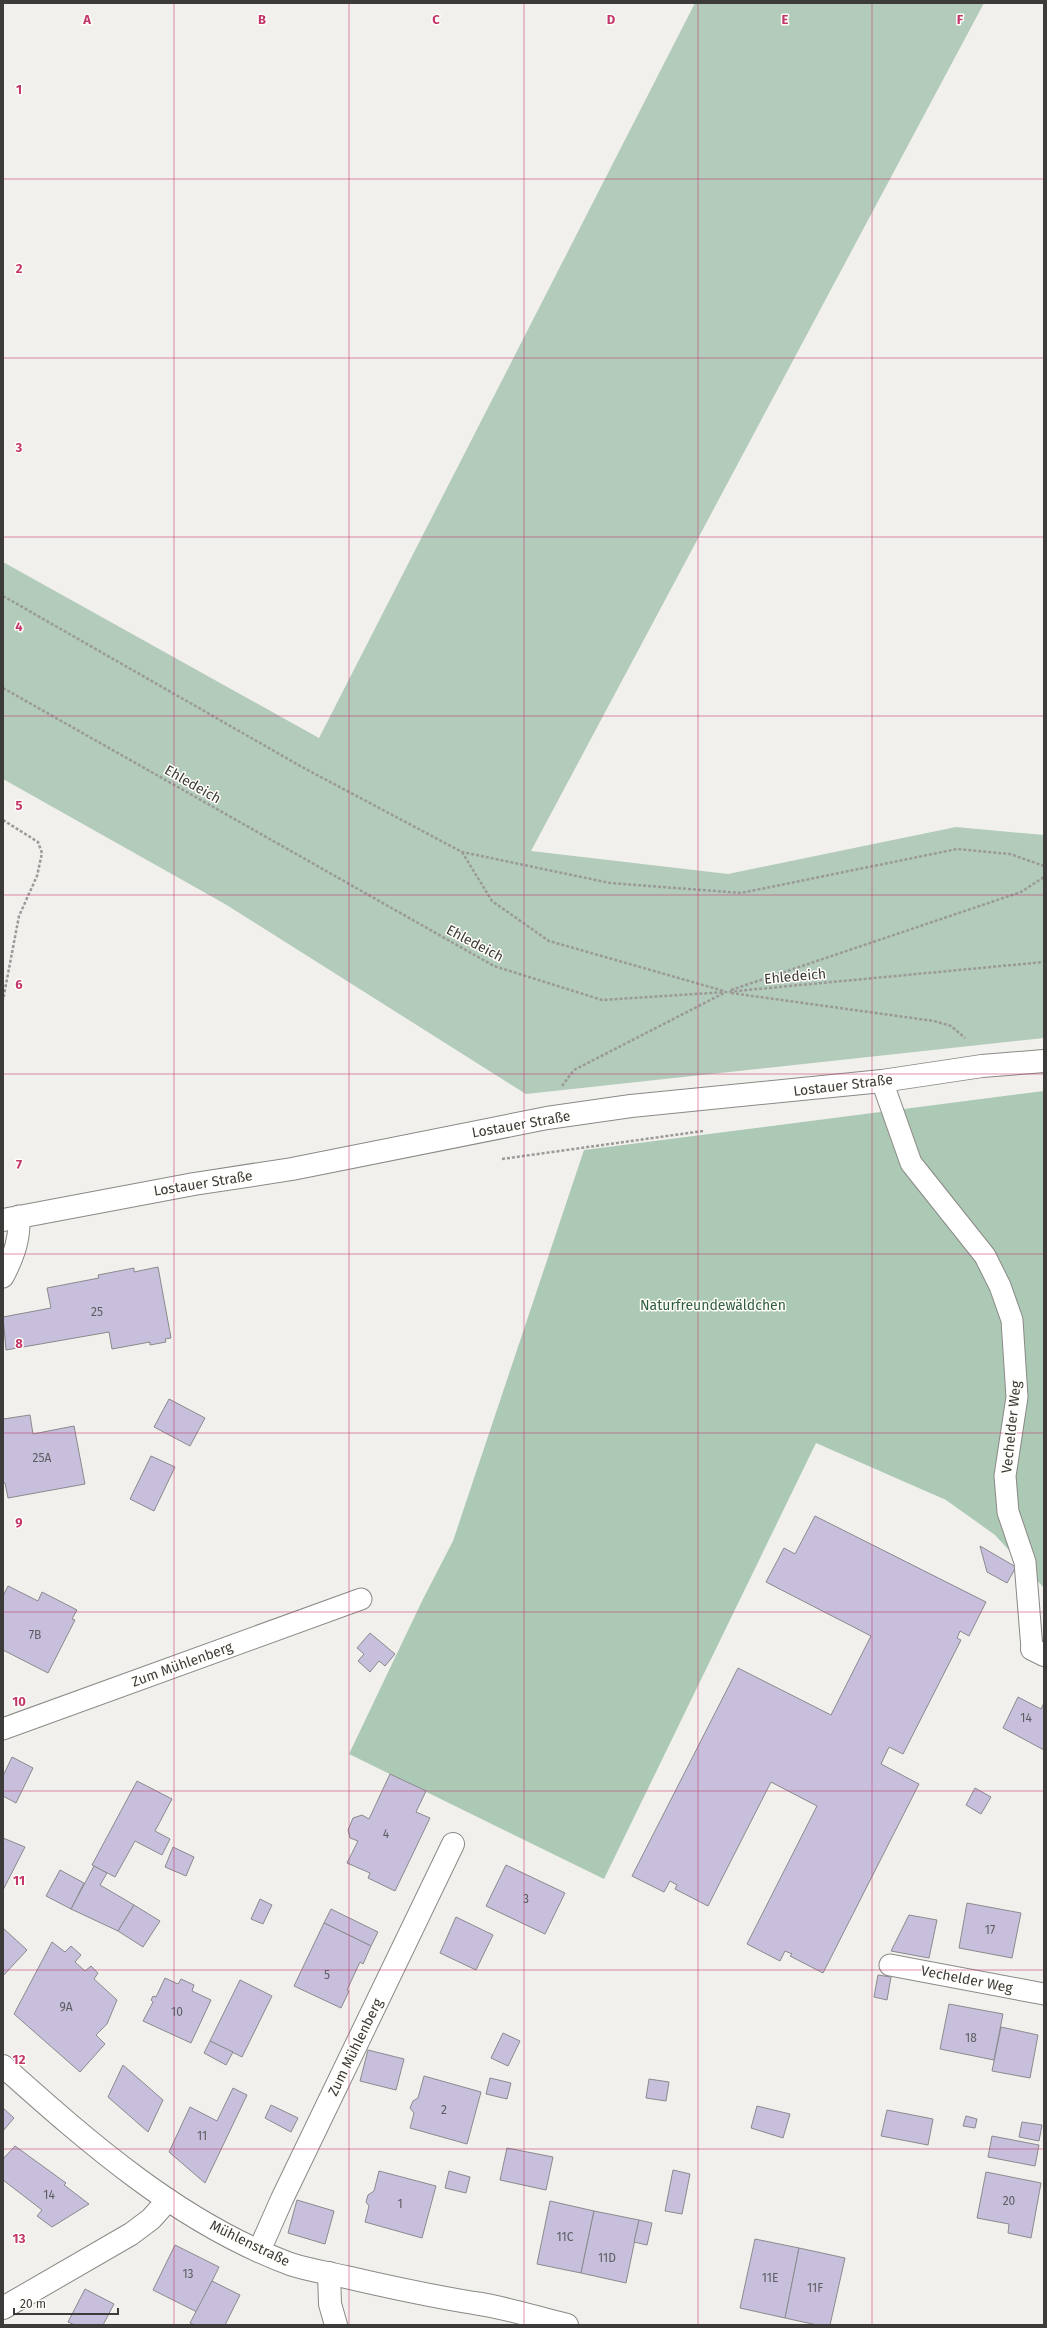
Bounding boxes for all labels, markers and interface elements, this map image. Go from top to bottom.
text: A [82,12,91,27]
text: B [258,12,266,27]
text: C [432,12,440,27]
text: D [607,12,616,27]
text: E [782,12,789,27]
text: F [957,12,964,27]
text: 1 [16,82,22,97]
text: 2 [16,261,23,276]
text: 3 [15,440,23,455]
text: 4 [15,619,23,634]
street label: Ehledeich [162,762,224,807]
text: 5 [16,798,23,813]
street label: Ehledeich [443,921,506,966]
street label: Ehledeich [763,965,827,988]
text: 6 [15,977,23,992]
street label: Lostauer Straße [792,1071,894,1100]
street label: Lostauer Straße [470,1107,572,1142]
text: 7 [16,1157,22,1172]
street label: Lostauer Straße [152,1167,254,1200]
park label: Naturfreundewäldchen [640,1297,786,1314]
house number: 25 [91,1305,103,1319]
text: 8 [15,1336,23,1351]
street label: Vechelder Weg [998,1379,1025,1474]
house number: 25A [33,1451,52,1465]
text: 9 [15,1515,23,1530]
house number: 7B [29,1628,41,1642]
street label: Zum Mühlenberg [129,1638,236,1691]
text: 10 [12,1694,26,1709]
house number: 14 [1020,1711,1032,1725]
house number: 4 [383,1827,390,1841]
text: 11 [13,1873,25,1888]
house number: 3 [523,1892,529,1906]
house number: 17 [985,1923,995,1937]
street label: Vechelder Weg [920,1962,1015,1997]
house number: 5 [324,1968,330,1982]
street label: Zum Mühlenberg [324,1995,387,2099]
house number: 9A [59,2000,73,2014]
house number: 10 [171,2005,183,2019]
house number: 18 [965,2031,977,2045]
text: 12 [13,2052,26,2067]
house number: 2 [441,2103,447,2117]
house number: 11 [197,2129,207,2143]
house number: 14 [43,2188,55,2202]
house number: 20 [1003,2194,1016,2208]
house number: 1 [397,2197,403,2211]
street label: Mühlenstraße [207,2217,293,2270]
house number: 11C [557,2230,574,2244]
text: 13 [13,2231,26,2246]
house number: 11D [598,2251,616,2265]
house number: 13 [182,2267,194,2281]
house number: 11E [762,2271,778,2285]
house number: 11F [807,2281,823,2295]
scale bar [14,2290,118,2316]
text: 20 m [20,2297,46,2311]

